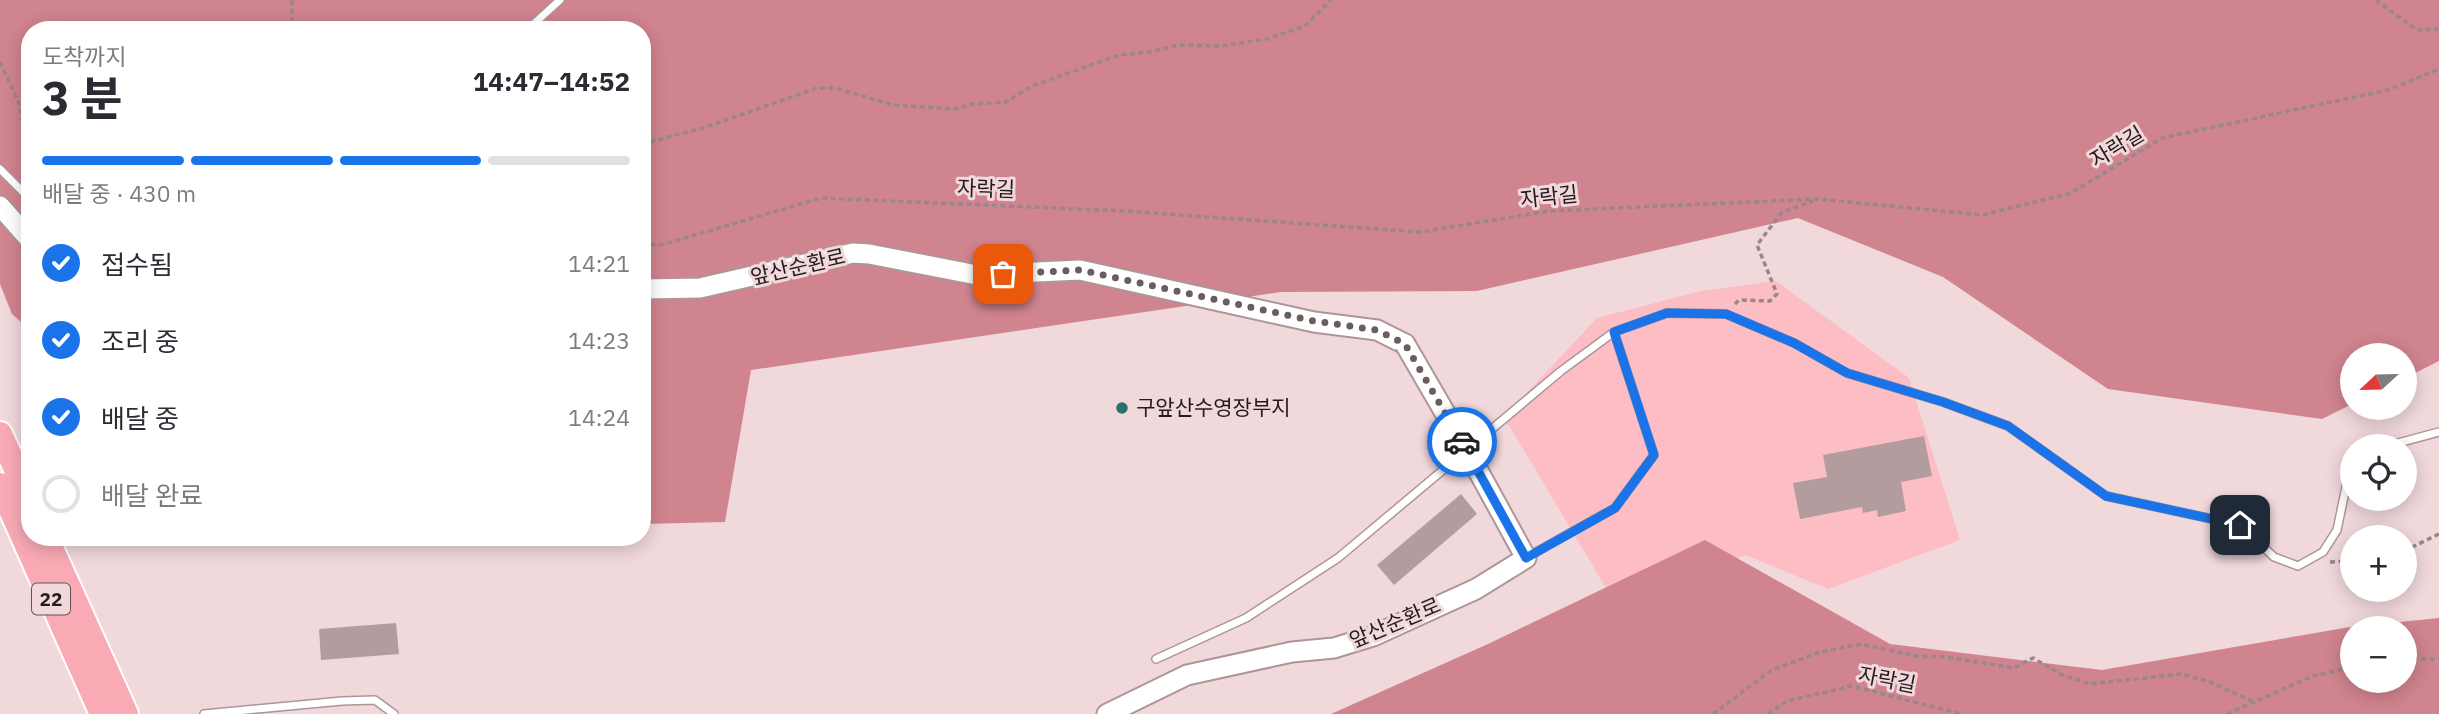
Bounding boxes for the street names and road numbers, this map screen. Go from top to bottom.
street label: 자락길 [2084,119,2149,173]
street label: 자락길 [957,173,1015,203]
street label: 자락길 [1519,179,1579,213]
street label: 앞산순환로 [748,242,848,291]
road number: 22 [32,584,70,614]
street label: 앞산순환로 [1345,590,1445,654]
street label: 자락길 [1856,660,1918,698]

